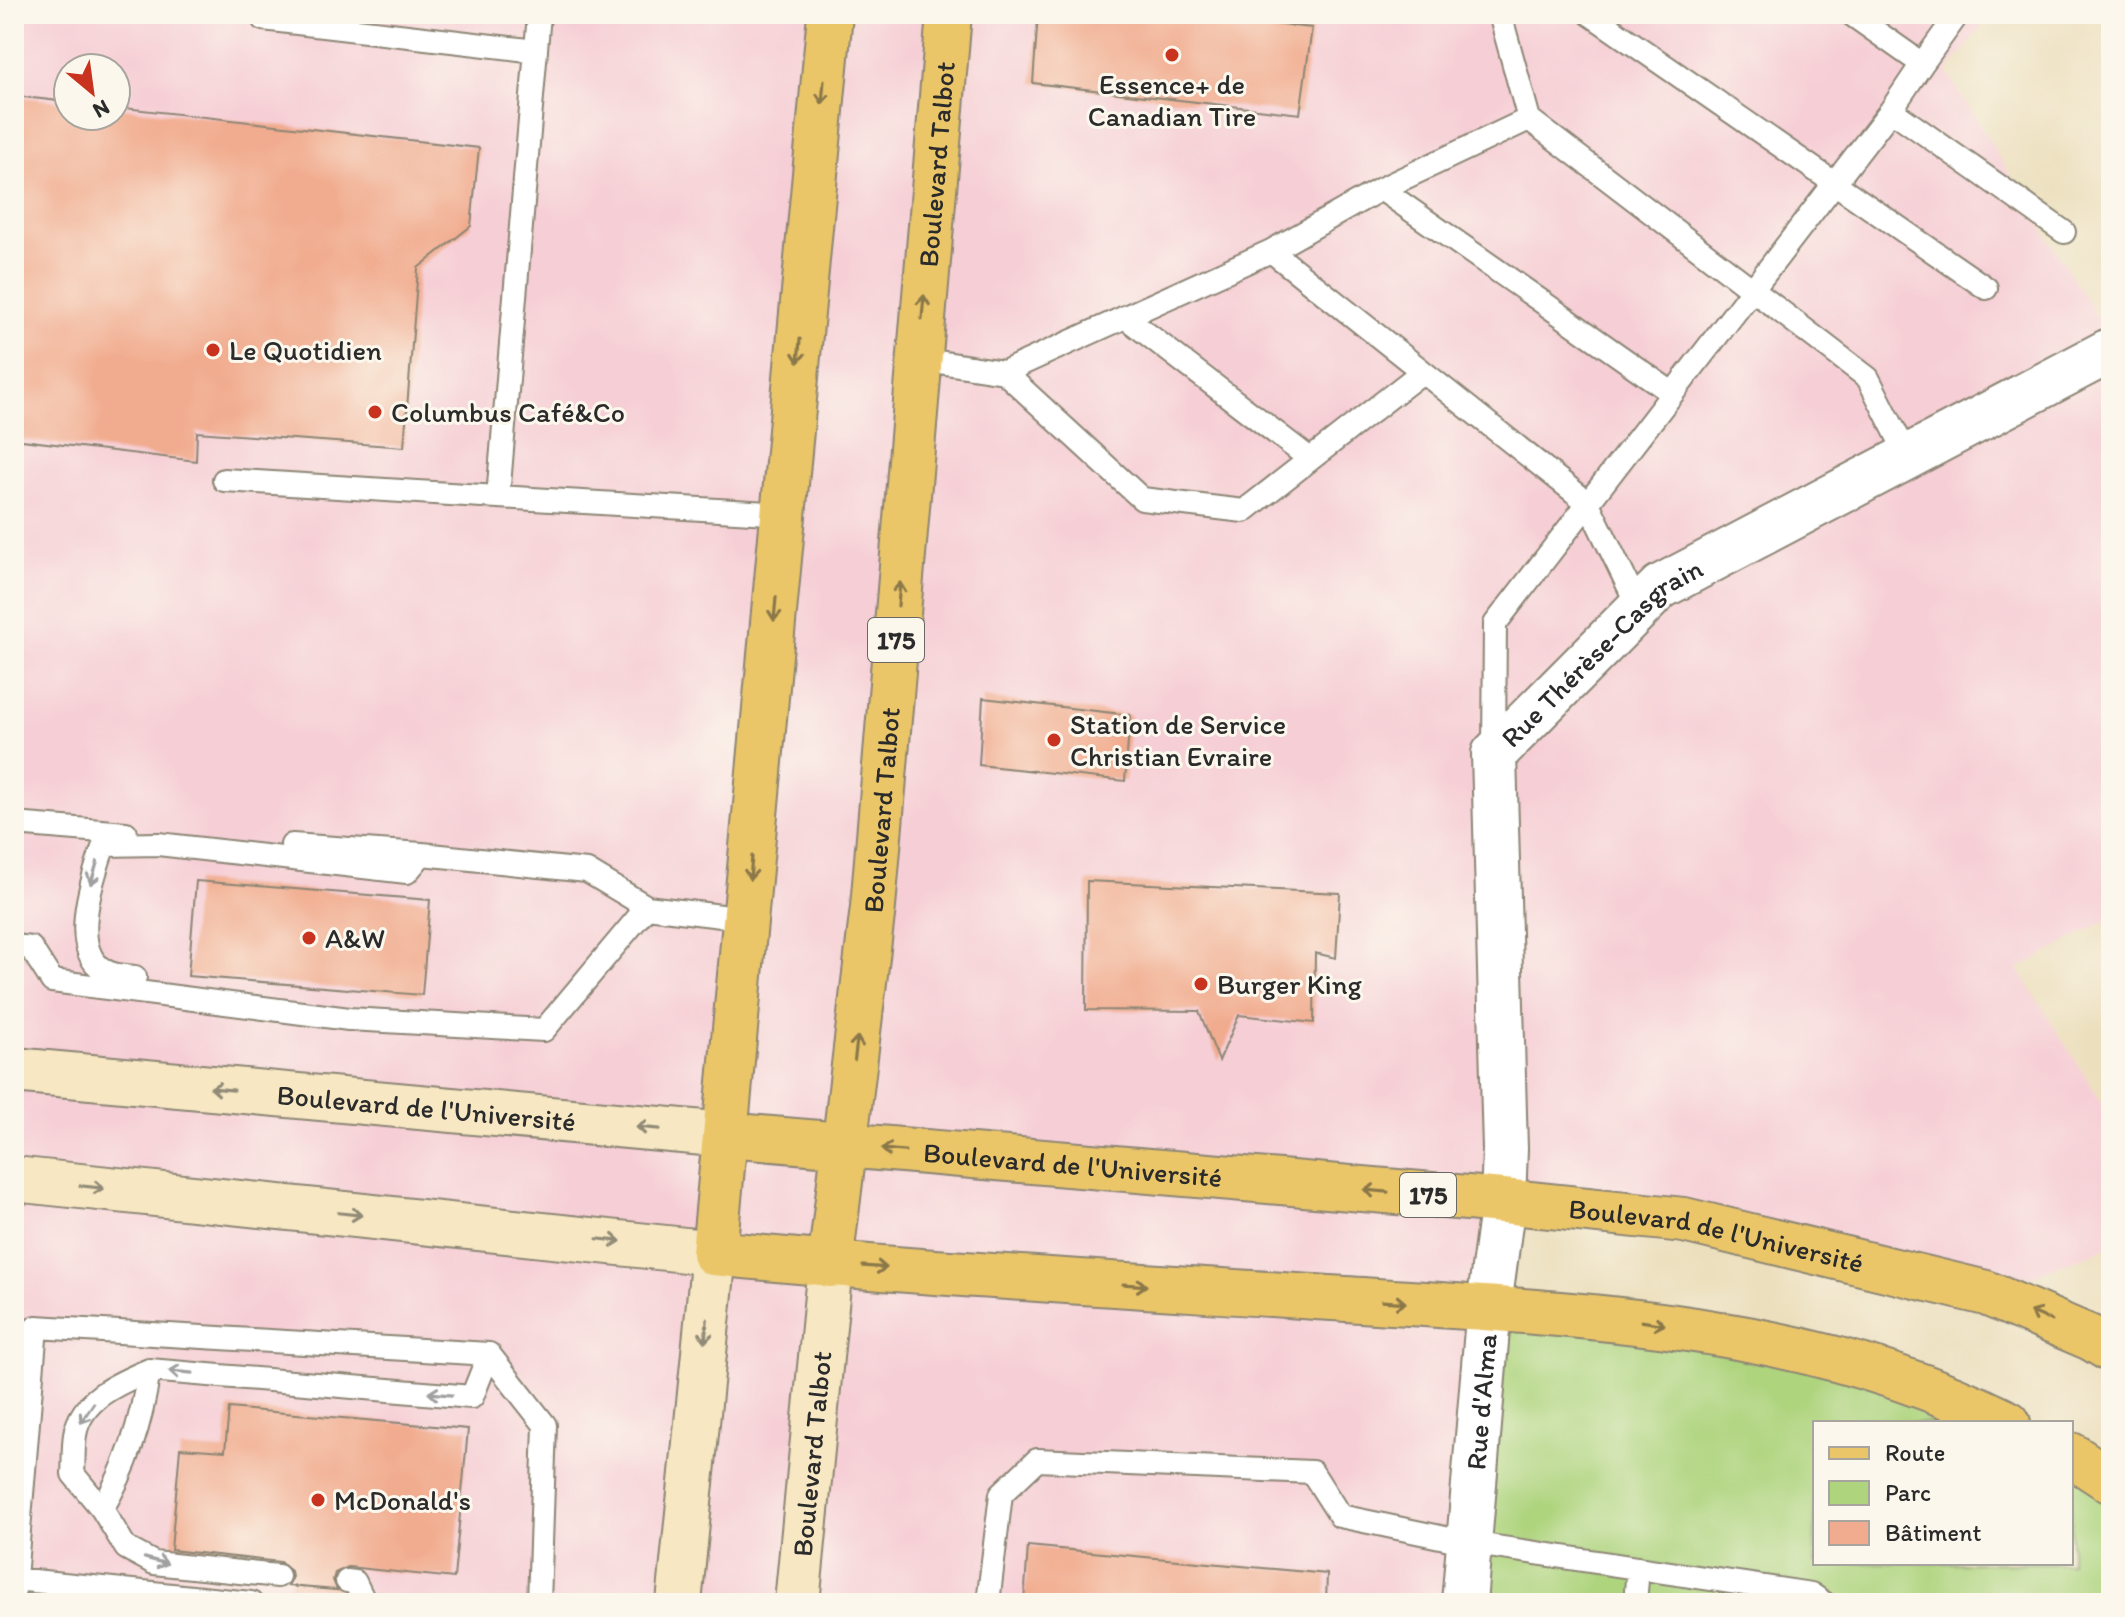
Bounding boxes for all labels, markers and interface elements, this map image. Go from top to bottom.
marker: Essence+ de Canadian Tire [1163,46,1181,64]
north arrow [52,52,132,132]
street label: Boulevard Talbot [911,60,962,269]
place label: Essence+ de Canadian Tire [1088,67,1256,133]
one-way arrow [815,78,830,105]
text: N [88,94,114,124]
one-way arrow [916,294,931,321]
place label: Le Quotidien [229,333,382,367]
one-way arrow [791,337,806,363]
marker: Le Quotidien [204,341,222,359]
place label: Columbus Café&Co [391,395,625,429]
marker: Columbus Café&Co [366,403,384,421]
street label: Rue Thérèse-Casgrain [1494,551,1708,754]
one-way arrow [892,581,907,608]
one-way arrow [767,595,782,622]
road number: 175 [868,618,924,662]
street label: Boulevard Talbot [856,706,907,914]
place label: Station de Service Christian Evraire [1070,707,1286,773]
marker: Station de Service Christian Evraire [1045,731,1063,749]
one-way arrow [743,854,758,881]
one-way arrow [86,860,101,886]
place label: A&W [325,921,385,955]
marker: A&W [300,929,318,947]
place label: Burger King [1217,967,1362,1001]
marker: Burger King [1192,975,1210,993]
one-way arrow [848,1035,863,1062]
street label: Boulevard de l'Université [275,1077,577,1138]
one-way arrow [209,1081,236,1096]
one-way arrow [636,1120,662,1135]
street label: Boulevard de l'Université [922,1135,1224,1194]
one-way arrow [880,1142,907,1157]
road number: 175 [1400,1173,1456,1217]
one-way arrow [78,1180,105,1195]
one-way arrow [1363,1183,1389,1198]
street label: Boulevard de l'Université [1567,1191,1867,1280]
one-way arrow [336,1206,363,1221]
one-way arrow [595,1233,622,1248]
one-way arrow [861,1260,888,1275]
one-way arrow [1121,1278,1148,1293]
one-way arrow [1380,1295,1407,1310]
one-way arrow [2029,1308,2054,1323]
one-way arrow [1640,1316,1665,1331]
one-way arrow [698,1317,713,1344]
street label: Rue d'Alma [1458,1332,1504,1471]
street label: Boulevard Talbot [785,1349,839,1558]
one-way arrow [168,1365,195,1380]
one-way arrow [427,1386,454,1401]
one-way arrow [79,1401,95,1423]
legend [1813,1421,2073,1565]
text: Route [1885,1438,1945,1467]
text: Parc [1885,1478,1931,1507]
place label: McDonald's [334,1483,471,1517]
marker: McDonald's [309,1491,327,1509]
text: Bâtiment [1885,1518,1981,1547]
one-way arrow [143,1555,169,1570]

